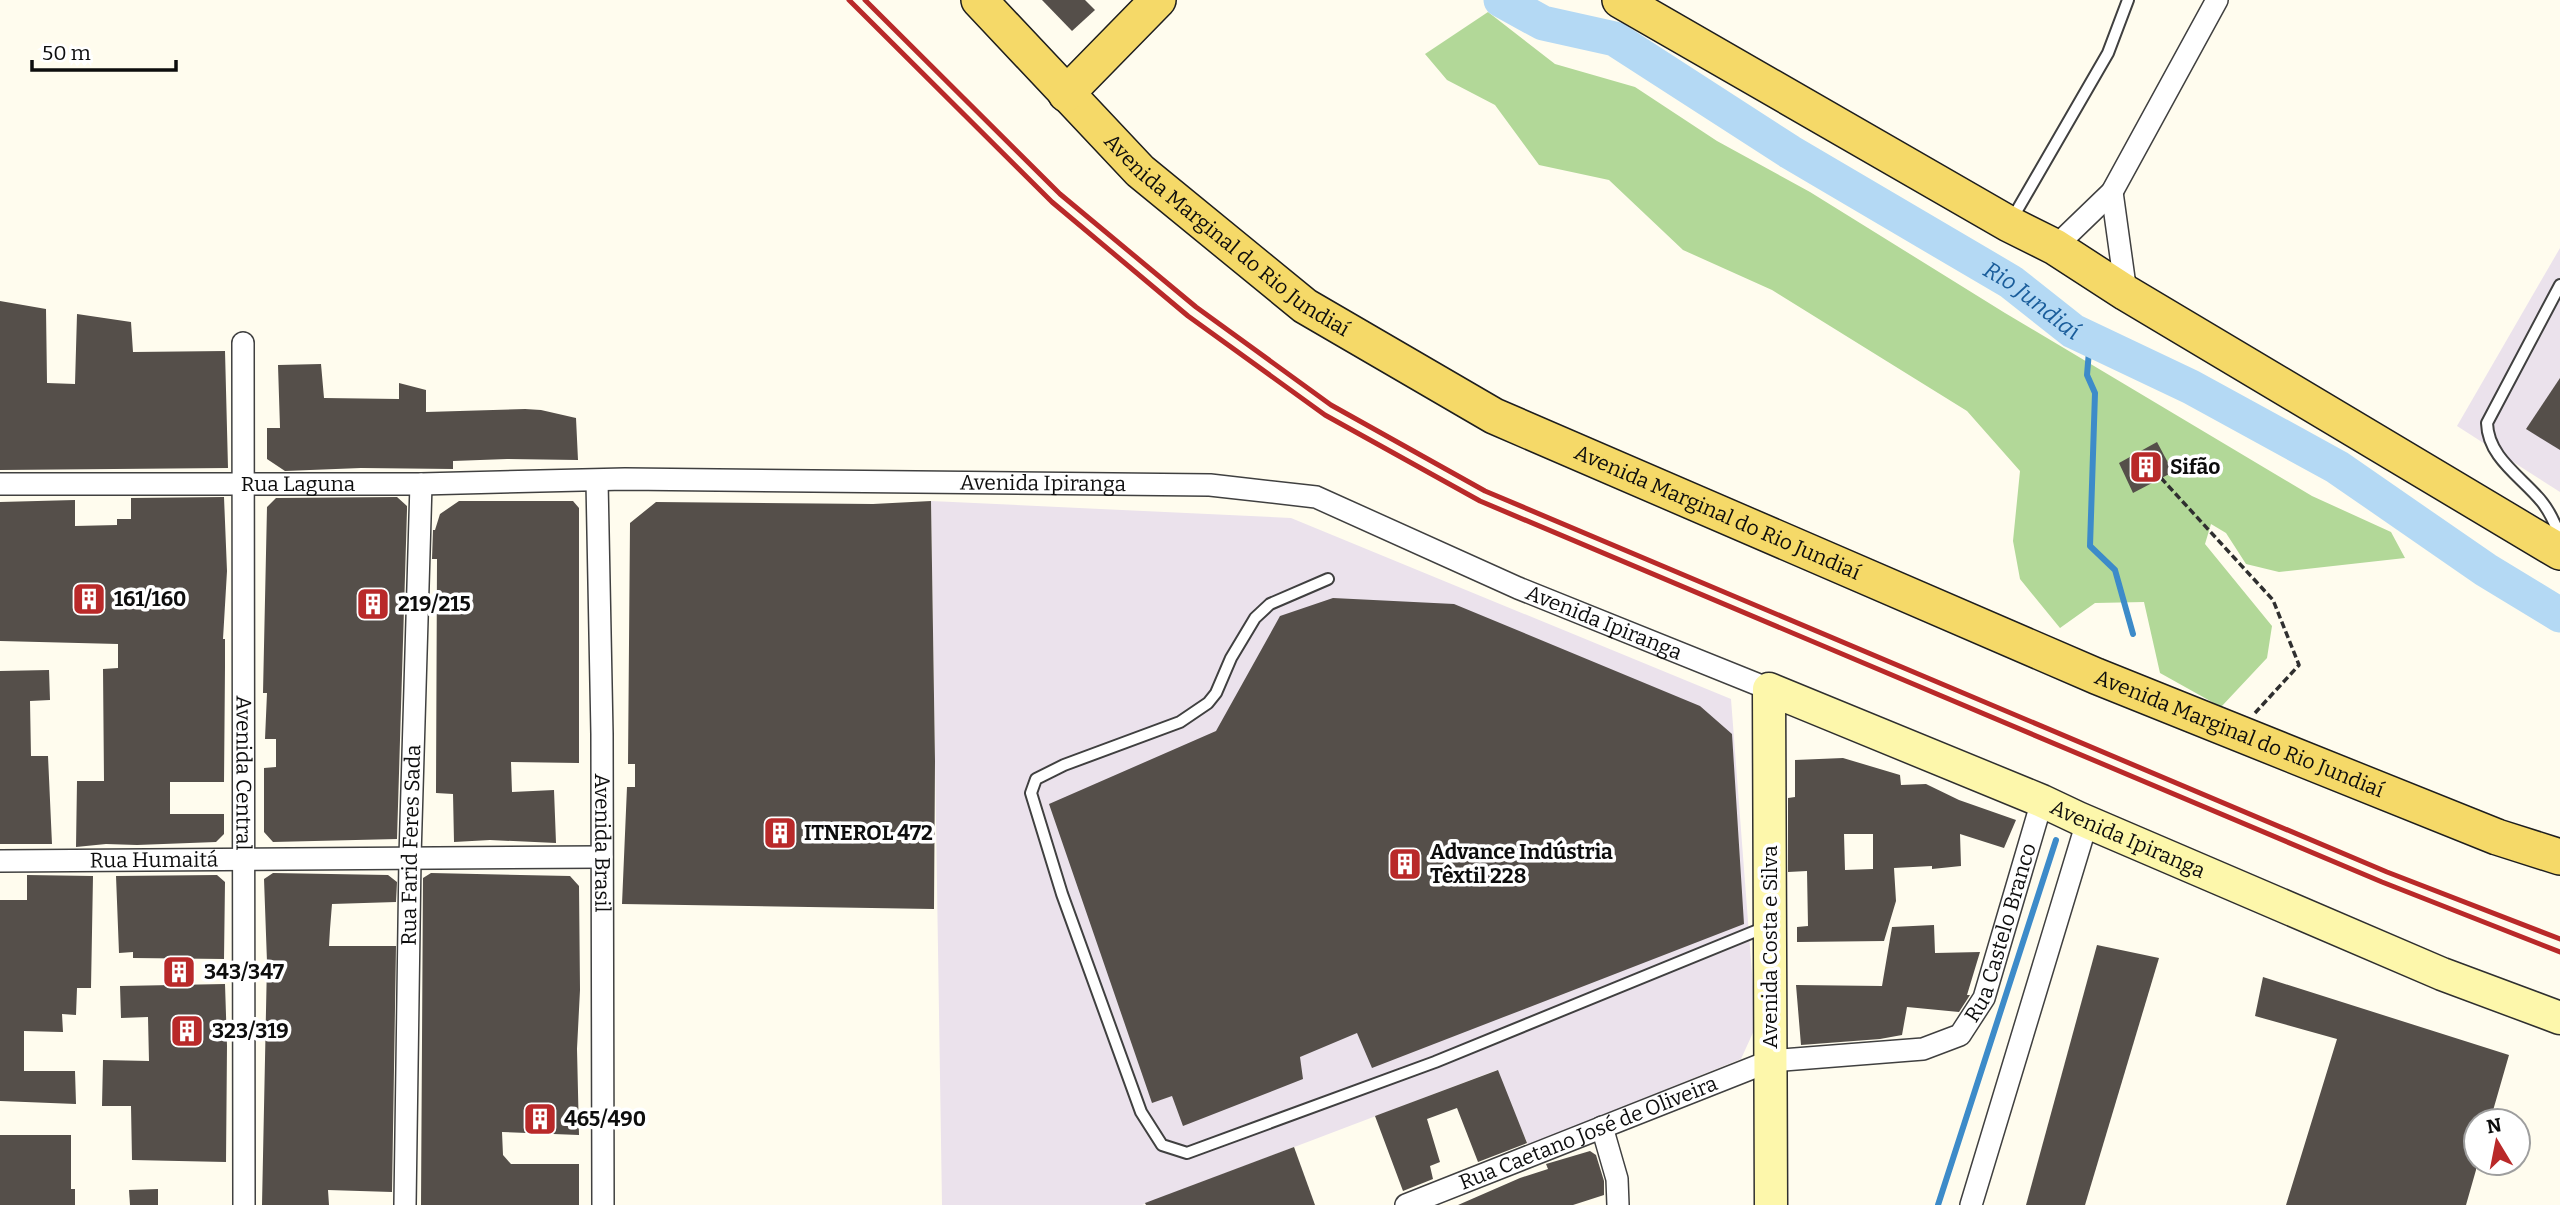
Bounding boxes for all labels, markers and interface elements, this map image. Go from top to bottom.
scale bar [32,28,175,72]
text: 50 m [42,40,91,66]
street label: Avenida Marginal do Rio Jundiaí [1099,128,1355,342]
water label: Rio Jundiaí [1979,255,2085,347]
street label: Avenida Marginal do Rio Jundiaí [1570,439,1865,586]
building icon: Sifão [2127,448,2165,486]
place label: Sifão [2170,454,2220,480]
street label: Avenida Ipiranga [960,469,1127,497]
street label: Rua Laguna [241,471,356,497]
building icon: 161/160 [70,580,108,618]
street label: Avenida Ipiranga [1522,580,1686,666]
building icon: 219/215 [354,585,392,623]
place label: 161/160 [114,586,186,612]
place label: 219/215 [398,591,471,617]
street label: Avenida Marginal do Rio Jundiaí [2091,664,2388,803]
street label: Avenida Central [230,695,257,851]
street label: Rua Farid Feres Sada [396,744,426,946]
street label: Avenida Brasil [589,773,615,913]
street label: Avenida Ipiranga [2046,794,2210,884]
building icon: ITNEROL 472 [761,814,799,852]
place label: ITNEROL 472 [804,820,933,846]
place label: Advance Indústria Têxtil 228 [1430,839,1613,889]
street label: Rua Castelo Branco [1959,840,2042,1027]
building icon: Advance Indústria Têxtil 228 [1386,845,1424,883]
street label: Avenida Costa e Silva [1757,845,1783,1049]
street label: Rua Humaitá [90,847,219,873]
building icon: 343/347 [160,953,198,991]
place label: 343/347 [204,959,285,985]
building icon: 323/319 [168,1012,206,1050]
place label: 323/319 [212,1018,289,1044]
street label: Rua Caetano José de Oliveira [1455,1070,1722,1196]
building icon: 465/490 [521,1100,559,1138]
place label: 465/490 [564,1106,646,1132]
north arrow [2462,1107,2532,1177]
text: N [2485,1113,2504,1138]

